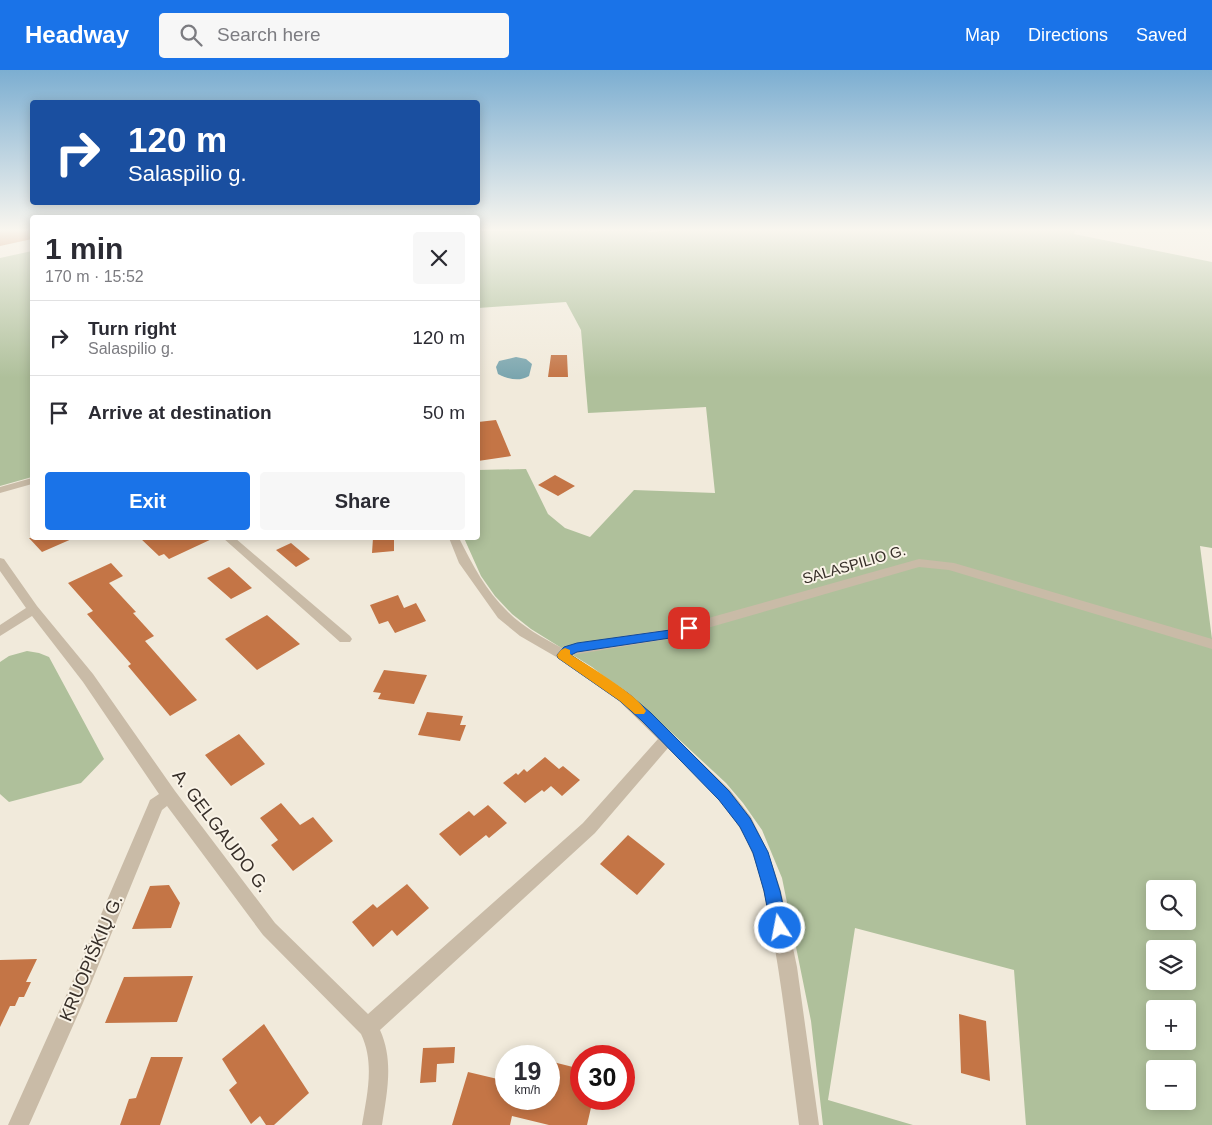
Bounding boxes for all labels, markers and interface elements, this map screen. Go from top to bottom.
search box [159,13,509,58]
text: Headway [25,21,129,48]
icon: search [177,21,205,49]
text: Search here [217,24,321,45]
text: Map [965,25,1000,45]
text: Directions [1028,25,1108,45]
text: Saved [1136,25,1187,45]
icon: right [45,120,110,185]
text: 120 m [128,120,227,159]
text: Salaspilio g. [128,161,247,186]
text: 1 min [45,232,123,265]
button: close [413,232,465,284]
text: 170 m · 15:52 [45,268,144,285]
text: Turn right [88,318,176,339]
icon: right [45,324,73,352]
text: 120 m [412,327,465,348]
text: Salaspilio g. [88,340,174,357]
icon: arrive [45,399,73,427]
text: Arrive at destination [88,402,272,423]
text: 50 m [423,402,465,423]
button: Exit [45,472,250,530]
button: Share [260,472,465,530]
street label: SALASPILIO G. [800,541,908,587]
pin [668,607,710,649]
icon: arrive [675,614,703,642]
street label: A. GELGAUDO G. [168,766,274,896]
map controls [1146,880,1196,1110]
button: search [1146,880,1196,930]
street label: KRUOPIŠKIŲ G. [54,892,127,1024]
position arrow [753,901,805,953]
button: layers [1146,940,1196,990]
button: + [1146,1000,1196,1050]
speed limit sign: 30 [570,1045,635,1110]
text: 19 [514,1057,541,1085]
button: − [1146,1060,1196,1110]
text: km/h [514,1083,541,1097]

